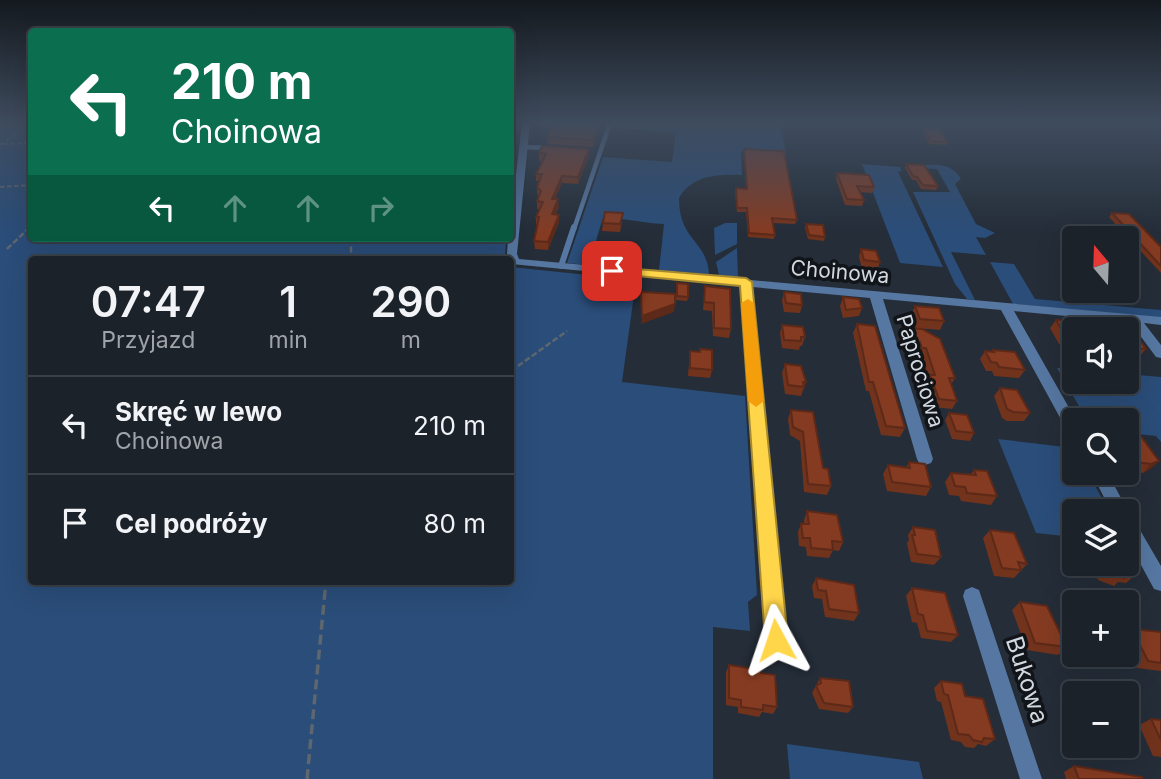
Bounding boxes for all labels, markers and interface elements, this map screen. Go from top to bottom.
text: 210 m [171,52,312,111]
icon: left [56,56,147,147]
text: Choinowa [171,112,322,151]
icon: left [143,189,181,227]
icon: ahead [216,189,254,227]
icon: ahead [289,189,327,227]
icon: right [362,189,400,227]
north arrow [1062,226,1139,303]
map controls [1062,226,1139,758]
pin [582,241,642,301]
icon: arrive [593,252,631,290]
street label: Choinowa [790,255,890,288]
text: 07:47 [91,276,206,327]
text: 1 [279,276,297,327]
text: 290 [371,276,451,327]
street label: Paprociowa [891,312,949,430]
button: sound [1062,317,1139,394]
text: Przyjazd [101,326,195,354]
text: min [269,326,308,354]
text: m [401,326,421,354]
text: Skręć w lewo [115,396,282,427]
icon: left [56,406,94,444]
button: search [1062,408,1139,485]
text: 210 m [413,410,486,441]
text: Choinowa [115,427,223,455]
button: layers [1062,499,1139,576]
icon: arrive [56,504,94,542]
text: Cel podróży [115,508,268,539]
text: 80 m [423,508,486,539]
button: + [1062,590,1139,667]
position arrow [739,603,813,677]
street label: Bukowa [1000,633,1055,727]
button: − [1062,681,1139,758]

